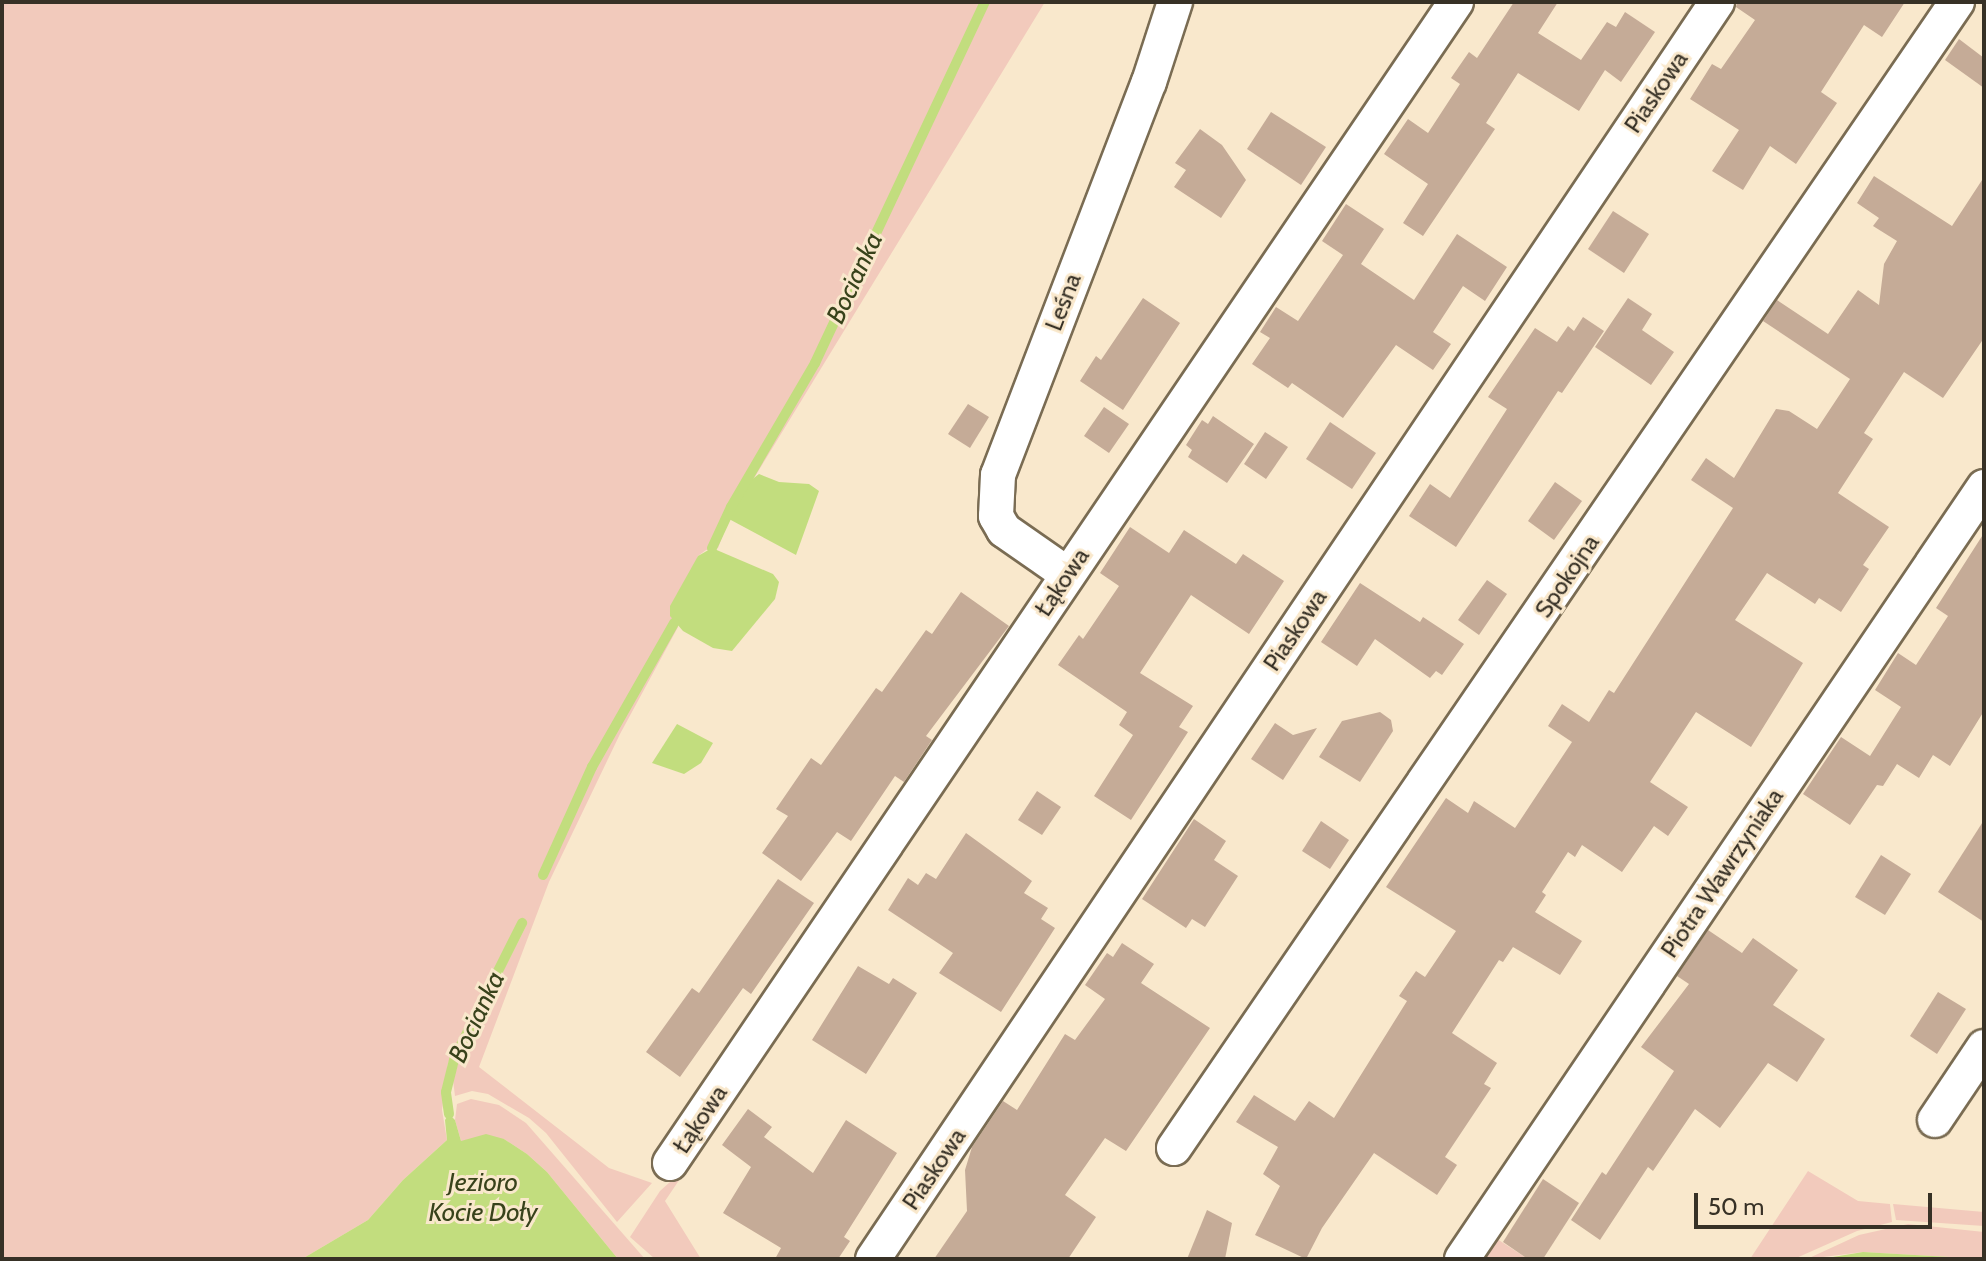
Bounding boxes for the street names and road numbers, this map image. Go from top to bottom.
street label: Piaskowa [1618,46,1694,138]
street label: Leśna [1039,269,1087,335]
street label: Spokojna [1529,529,1605,623]
street label: Łąkowa [1029,543,1095,621]
street label: Piaskowa [1257,584,1333,676]
street label: Piotra Wawrzyniaka [1655,783,1789,963]
street label: Łąkowa [667,1080,733,1158]
street label: Piaskowa [896,1123,972,1215]

